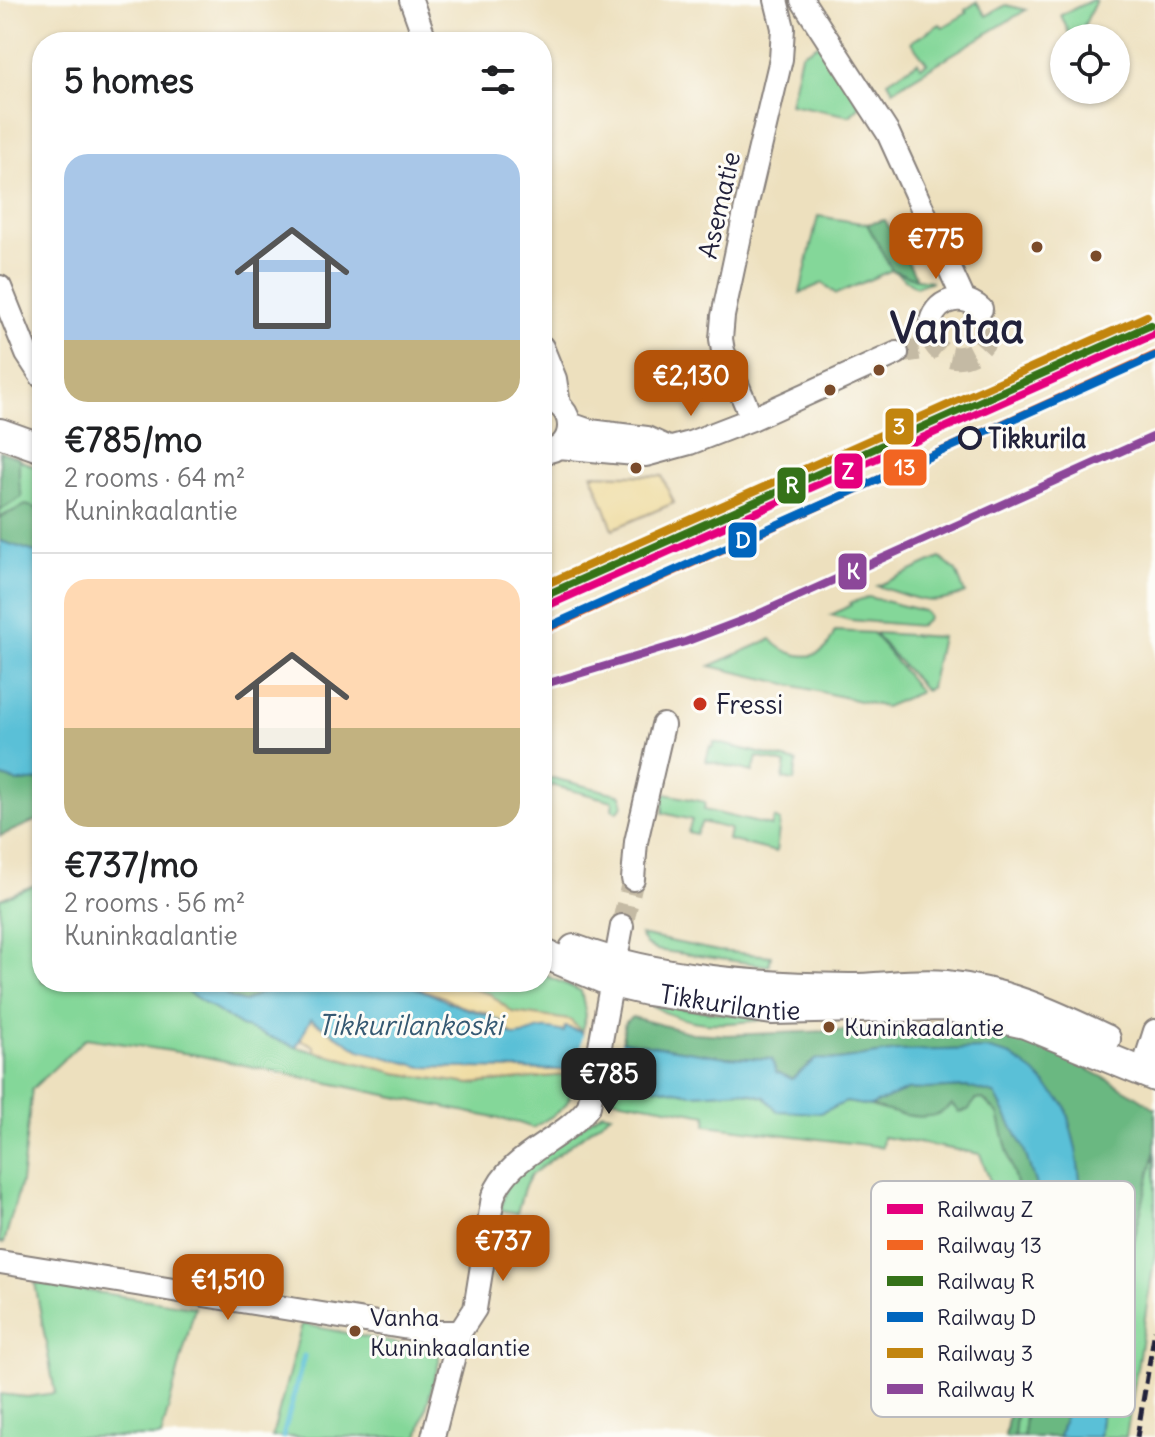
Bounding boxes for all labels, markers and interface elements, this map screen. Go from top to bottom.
map controls [1050,24,1130,104]
button: locate [1050,24,1130,104]
icon: filters [476,58,520,102]
text: 5 homes [64,59,194,102]
street label: Asematie [691,148,747,262]
icon: home [220,206,364,350]
pin: €775 [889,213,983,281]
text: €775 [907,222,965,255]
unlabelled marker [1029,239,1045,255]
unlabelled marker [1088,248,1104,264]
district label: Vantaa [890,302,1024,354]
pin: €2,130 [626,350,756,418]
text: €2,130 [652,359,730,392]
unlabelled marker [871,362,887,378]
unlabelled marker [822,382,838,398]
line badge: 3 [884,407,915,446]
text: 3 [893,412,905,440]
text: €785/mo [64,418,202,461]
place label: Tikkurila [988,422,1086,455]
marker: Tikkurila [959,427,981,449]
line badge: 13 [882,448,928,487]
line badge: Z [833,452,864,490]
text: 13 [894,453,916,481]
text: Z [842,457,855,485]
unlabelled marker [628,460,644,476]
text: 2 rooms · 64 m² [64,461,246,494]
line badge: R [776,466,807,505]
text: R [785,471,799,499]
text: Kuninkaalantie [64,494,238,527]
line badge: D [727,521,758,559]
text: D [735,526,751,554]
line badge: K [837,552,868,591]
text: K [846,557,860,585]
icon: home [220,631,364,775]
place label: Fressi [716,688,783,721]
marker: Fressi [691,695,709,713]
text: €737/mo [64,843,198,886]
text: 2 rooms · 56 m² [64,886,245,919]
text: Kuninkaalantie [64,919,238,952]
street label: Tikkurilantie [658,977,801,1027]
water label: Tikkurilankoski [317,1007,506,1043]
place label: Kuninkaalantie [844,1012,1004,1042]
marker: Kuninkaalantie [821,1019,837,1035]
pin: €785 [562,1048,656,1116]
text: €785 [579,1057,639,1090]
legend [871,1181,1135,1417]
text: Railway Z [937,1195,1033,1223]
pin: €737 [456,1215,550,1283]
text: €737 [475,1224,531,1257]
text: Railway 13 [937,1231,1042,1259]
pin: €1,510 [163,1254,293,1322]
text: €1,510 [191,1263,265,1296]
text: Railway R [937,1267,1035,1295]
place label: Vanha Kuninkaalantie [370,1302,530,1362]
text: Railway D [937,1303,1036,1331]
marker: Vanha Kuninkaalantie [347,1323,363,1339]
text: Railway 3 [937,1339,1033,1367]
text: Railway K [937,1375,1035,1403]

